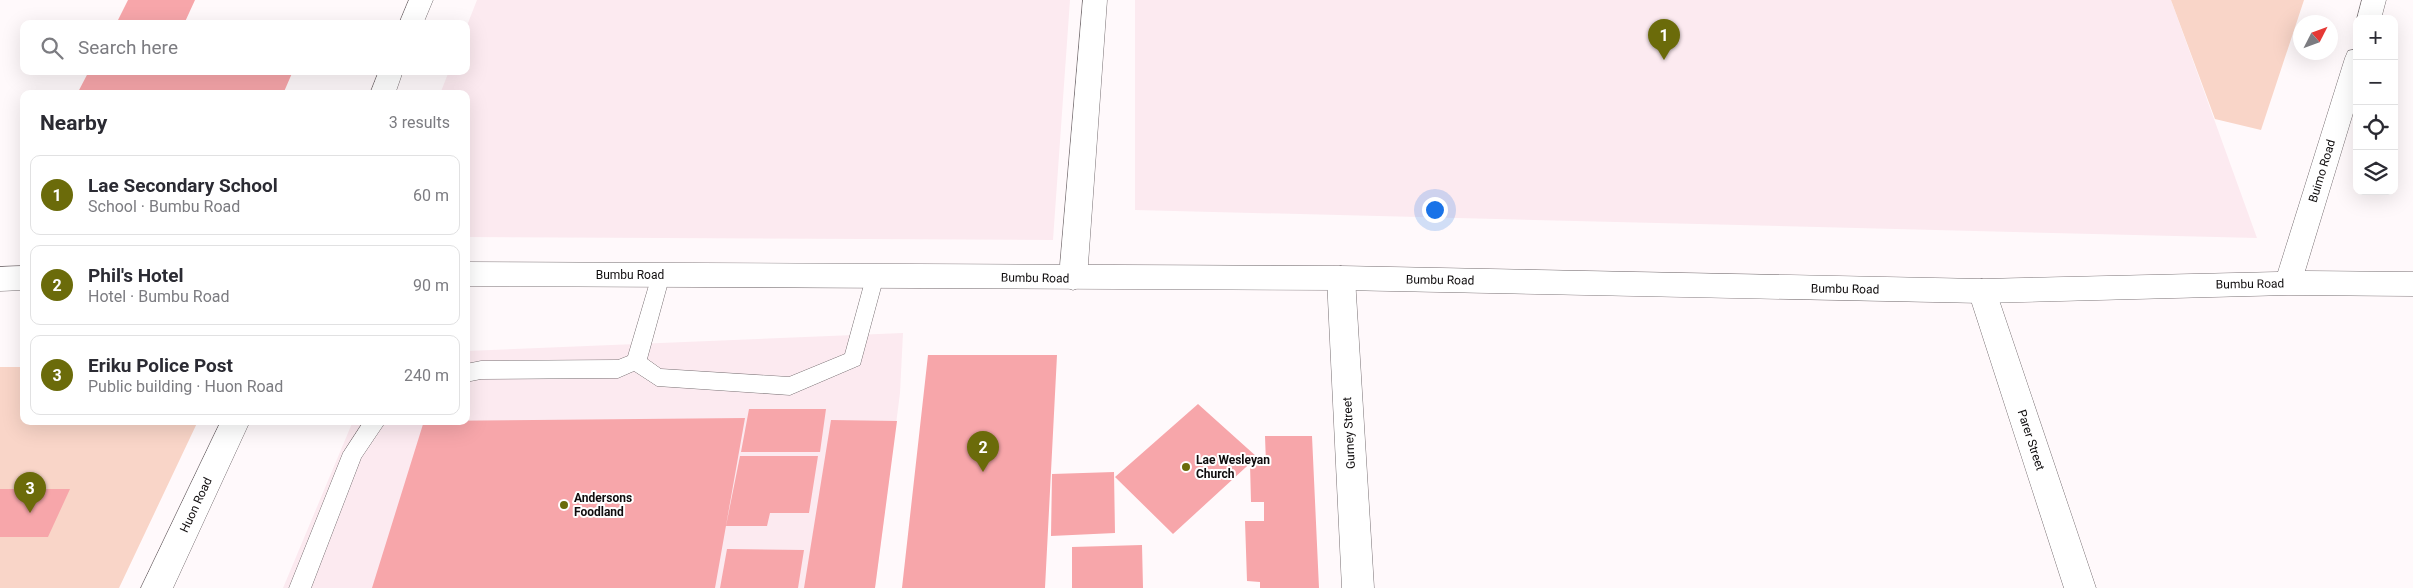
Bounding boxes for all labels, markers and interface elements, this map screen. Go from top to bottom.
north arrow [2293,15,2338,60]
map controls [2353,15,2398,195]
button: + [2353,15,2398,60]
pin: 1 [1648,19,1680,60]
search box [20,20,470,75]
icon: search [38,34,66,62]
text: Search here [78,36,178,59]
button: − [2353,60,2398,105]
button: locate [2353,105,2398,150]
text: Nearby [40,111,107,135]
text: 3 results [389,113,450,132]
street label: Buimo Road [2306,138,2338,204]
button: layers [2353,150,2398,195]
text: Lae Secondary School [88,174,278,197]
text: 1 [52,186,62,205]
text: 60 m [413,186,449,205]
text: School · Bumbu Road [88,197,240,216]
your location [1422,197,1448,223]
text: Phil's Hotel [88,264,184,287]
street label: Bumbu Road [596,268,664,282]
street label: Bumbu Road [1001,270,1069,286]
street label: Bumbu Road [1406,272,1474,288]
text: 2 [52,276,62,295]
text: 90 m [413,276,449,295]
street label: Bumbu Road [2216,276,2284,292]
street label: Bumbu Road [1811,281,1879,297]
text: Hotel · Bumbu Road [88,287,230,306]
text: Eriku Police Post [88,354,233,377]
text: 3 [52,366,62,385]
text: 240 m [404,366,449,385]
text: Public building · Huon Road [88,377,283,396]
street label: Gurney Street [1340,397,1358,469]
street label: Parer Street [2015,408,2047,472]
pin: 2 [967,431,999,472]
place label: Lae Wesleyan Church [1196,453,1270,481]
marker: Lae Wesleyan Church [1180,461,1192,473]
pin: 3 [14,472,46,513]
street label: Huon Road [177,475,215,535]
place label: Andersons Foodland [574,491,632,519]
marker: Andersons Foodland [558,499,570,511]

